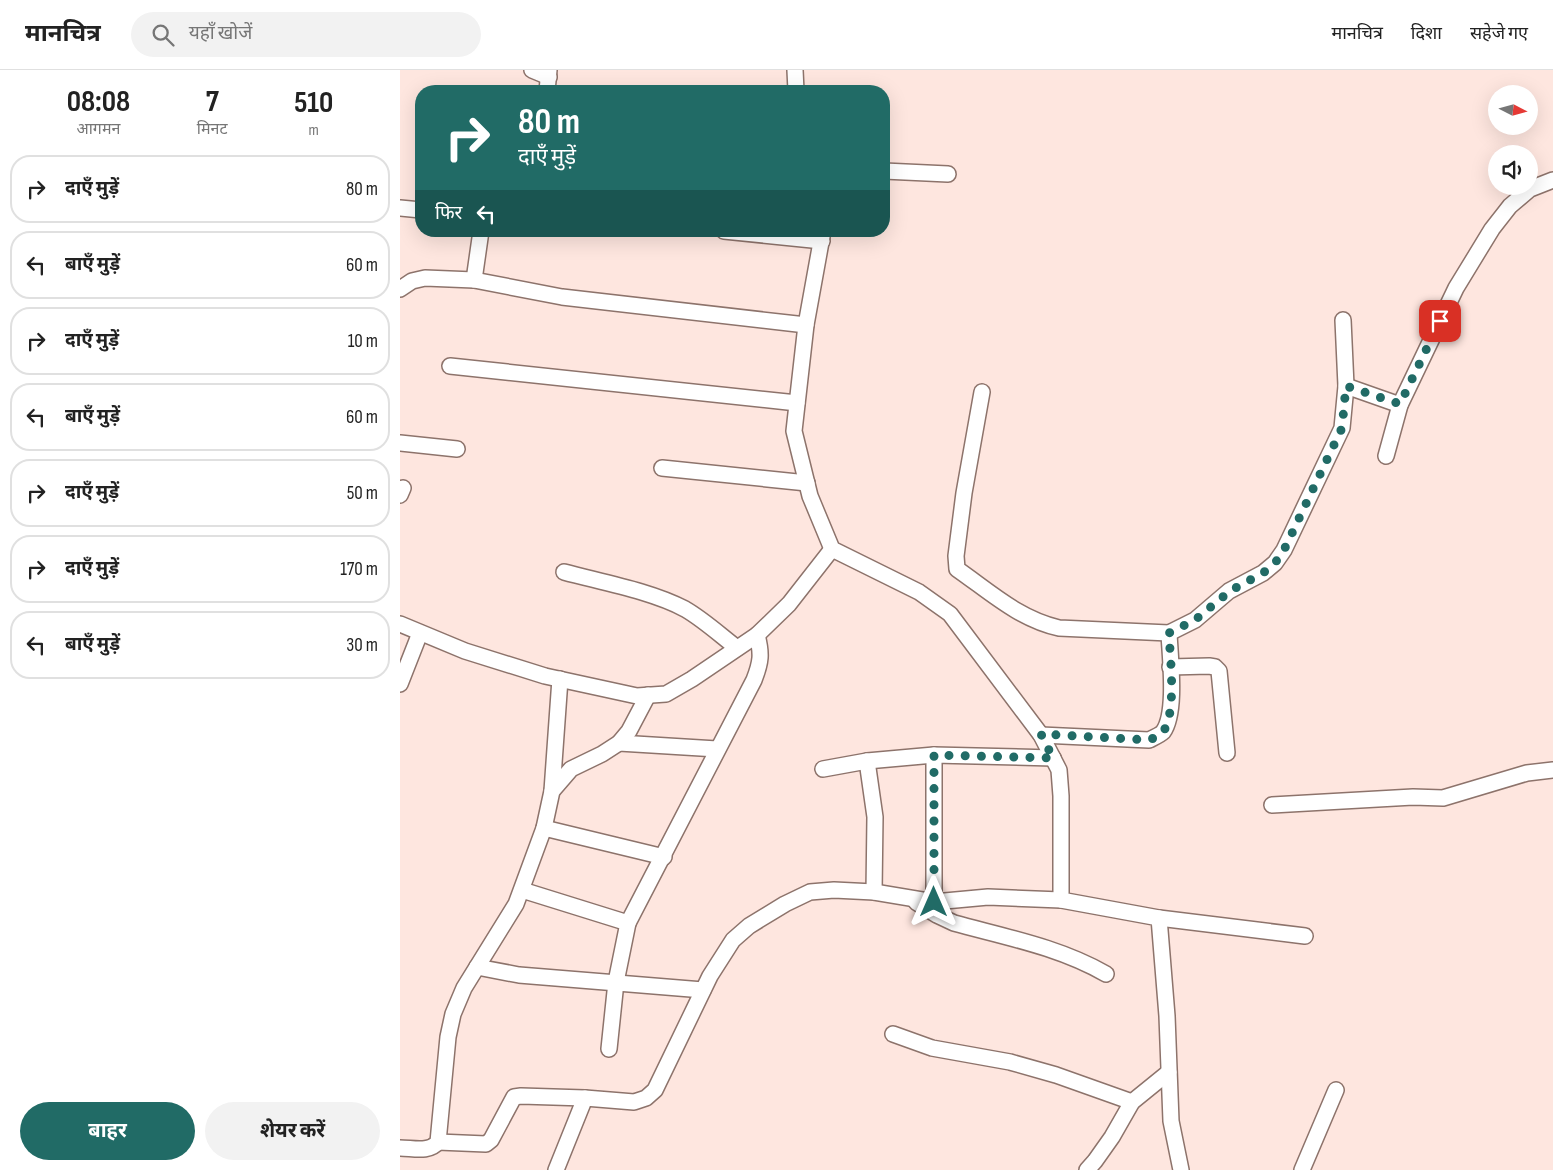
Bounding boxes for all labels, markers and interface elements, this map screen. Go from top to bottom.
search box [131,12,481,57]
text: मानचित्र [25,19,101,48]
icon: search [149,21,177,49]
text: यहाँ खोजें [189,22,252,45]
text: मानचित्र [1331,23,1383,44]
text: दिशा [1411,23,1442,44]
text: सहेजे गए [1470,23,1528,44]
text: 08:08 [67,84,130,120]
text: 7 [206,84,219,120]
text: 510 [294,85,333,121]
north arrow [1488,85,1538,135]
map controls [1488,85,1538,195]
text: 80 m [518,101,580,144]
icon: right [435,105,500,170]
text: आगमन [77,120,120,139]
text: मिनट [197,120,228,139]
text: m [309,121,319,140]
text: दाएँ मुड़ें [518,144,576,171]
button: sound [1488,145,1538,195]
icon: right [22,175,50,203]
text: दाएँ मुड़ें [65,177,119,200]
text: 80 m [346,178,378,201]
icon: left [472,200,500,228]
text: फिर [435,202,462,225]
icon: left [22,251,50,279]
text: बाएँ मुड़ें [65,253,120,276]
text: 60 m [346,254,378,277]
pin [1419,300,1461,342]
icon: arrive [1426,307,1454,335]
icon: right [22,327,50,355]
text: दाएँ मुड़ें [65,329,119,352]
text: 10 m [348,330,378,353]
icon: left [22,403,50,431]
text: बाएँ मुड़ें [65,405,120,428]
text: 60 m [346,406,378,429]
icon: right [22,479,50,507]
text: दाएँ मुड़ें [65,481,119,504]
text: 50 m [347,482,378,505]
icon: right [22,555,50,583]
text: दाएँ मुड़ें [65,557,119,580]
text: 170 m [340,558,378,581]
icon: left [22,631,50,659]
text: बाएँ मुड़ें [65,633,120,656]
text: 30 m [346,634,378,657]
position arrow [907,875,959,927]
button: बाहर [20,1102,195,1160]
button: शेयर करें [205,1102,380,1160]

